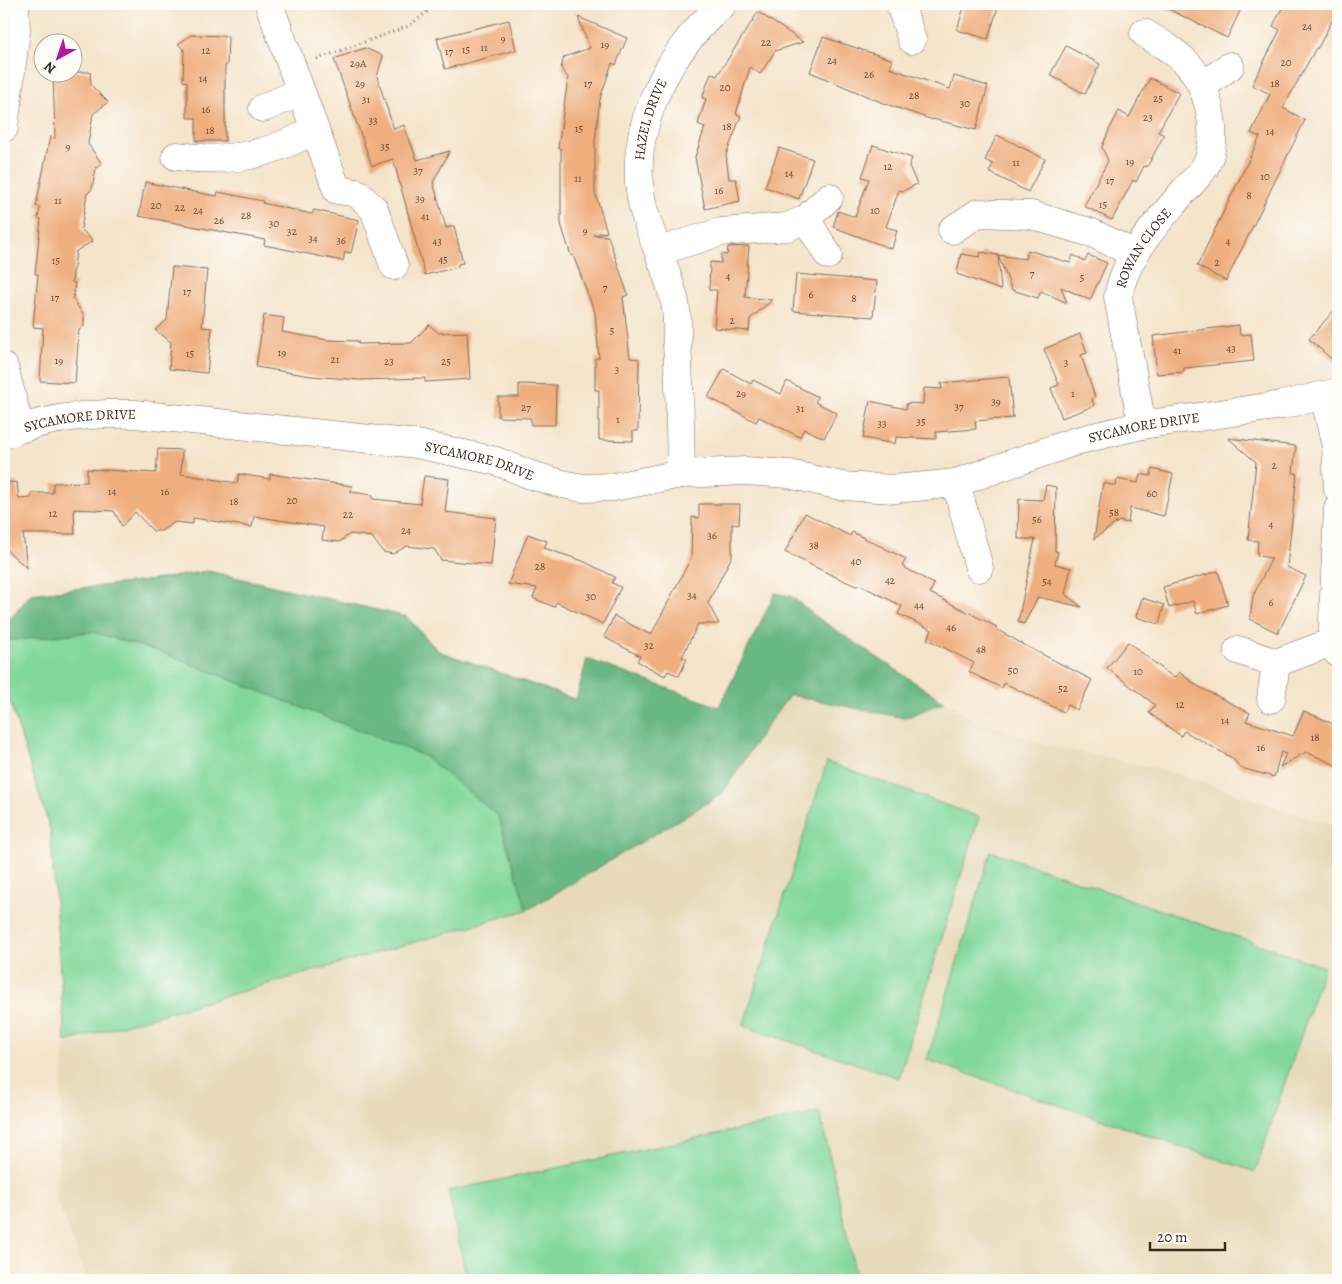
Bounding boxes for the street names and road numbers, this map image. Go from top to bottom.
street label: HAZEL DRIVE [630,75,672,161]
street label: ROWAN CLOSE [1111,204,1176,291]
street label: SYCAMORE DRIVE [22,405,136,437]
street label: SYCAMORE DRIVE [1086,408,1201,448]
street label: SYCAMORE DRIVE [423,437,537,485]

